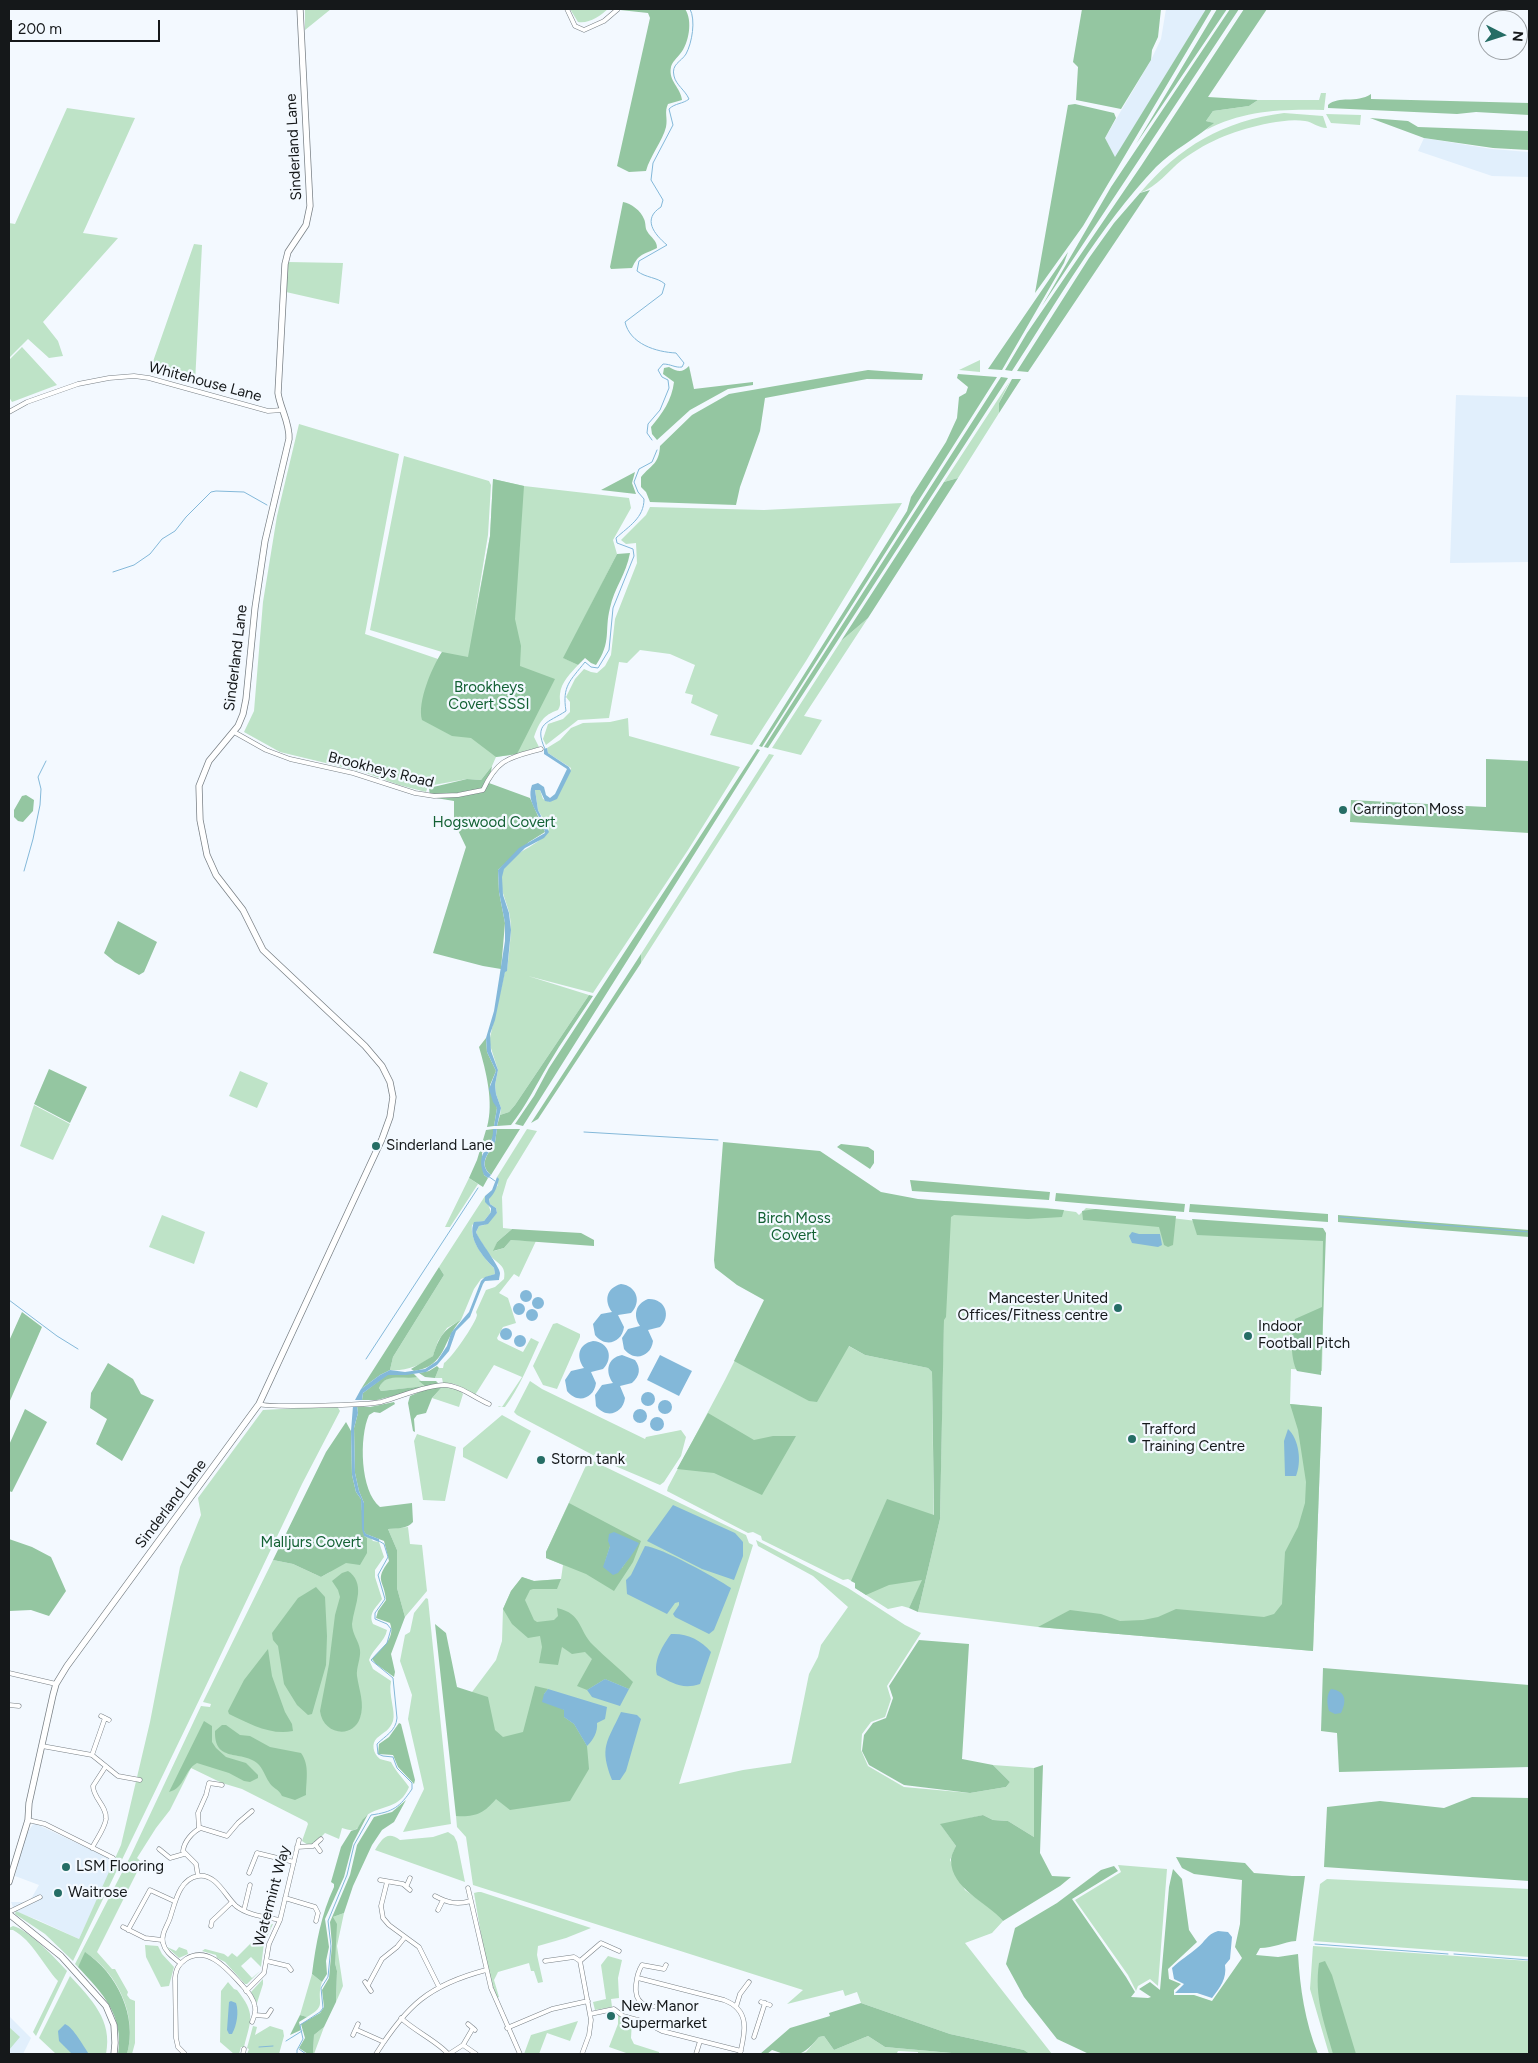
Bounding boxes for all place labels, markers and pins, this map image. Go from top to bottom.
place label: Carrington Moss [1353,801,1464,819]
marker: Carrington Moss [1337,804,1349,816]
place label: Sinderland Lane [386,1137,493,1155]
marker: Sinderland Lane [370,1140,382,1152]
place label: Mancester United Offices/Fitness centre [958,1290,1108,1325]
marker: Mancester United Offices/Fitness centre [1112,1302,1124,1314]
place label: Indoor Football Pitch [1258,1318,1350,1353]
marker: Indoor Football Pitch [1242,1330,1254,1342]
place label: Trafford Training Centre [1142,1421,1245,1456]
marker: Trafford Training Centre [1126,1433,1138,1445]
place label: Storm tank [551,1451,625,1469]
marker: Storm tank [535,1454,547,1466]
place label: LSM Flooring [76,1858,164,1876]
marker: LSM Flooring [60,1861,72,1873]
place label: Waitrose [68,1884,128,1902]
marker: Waitrose [52,1887,64,1899]
place label: New Manor Supermarket [621,1998,707,2033]
marker: New Manor Supermarket [605,2010,617,2022]

